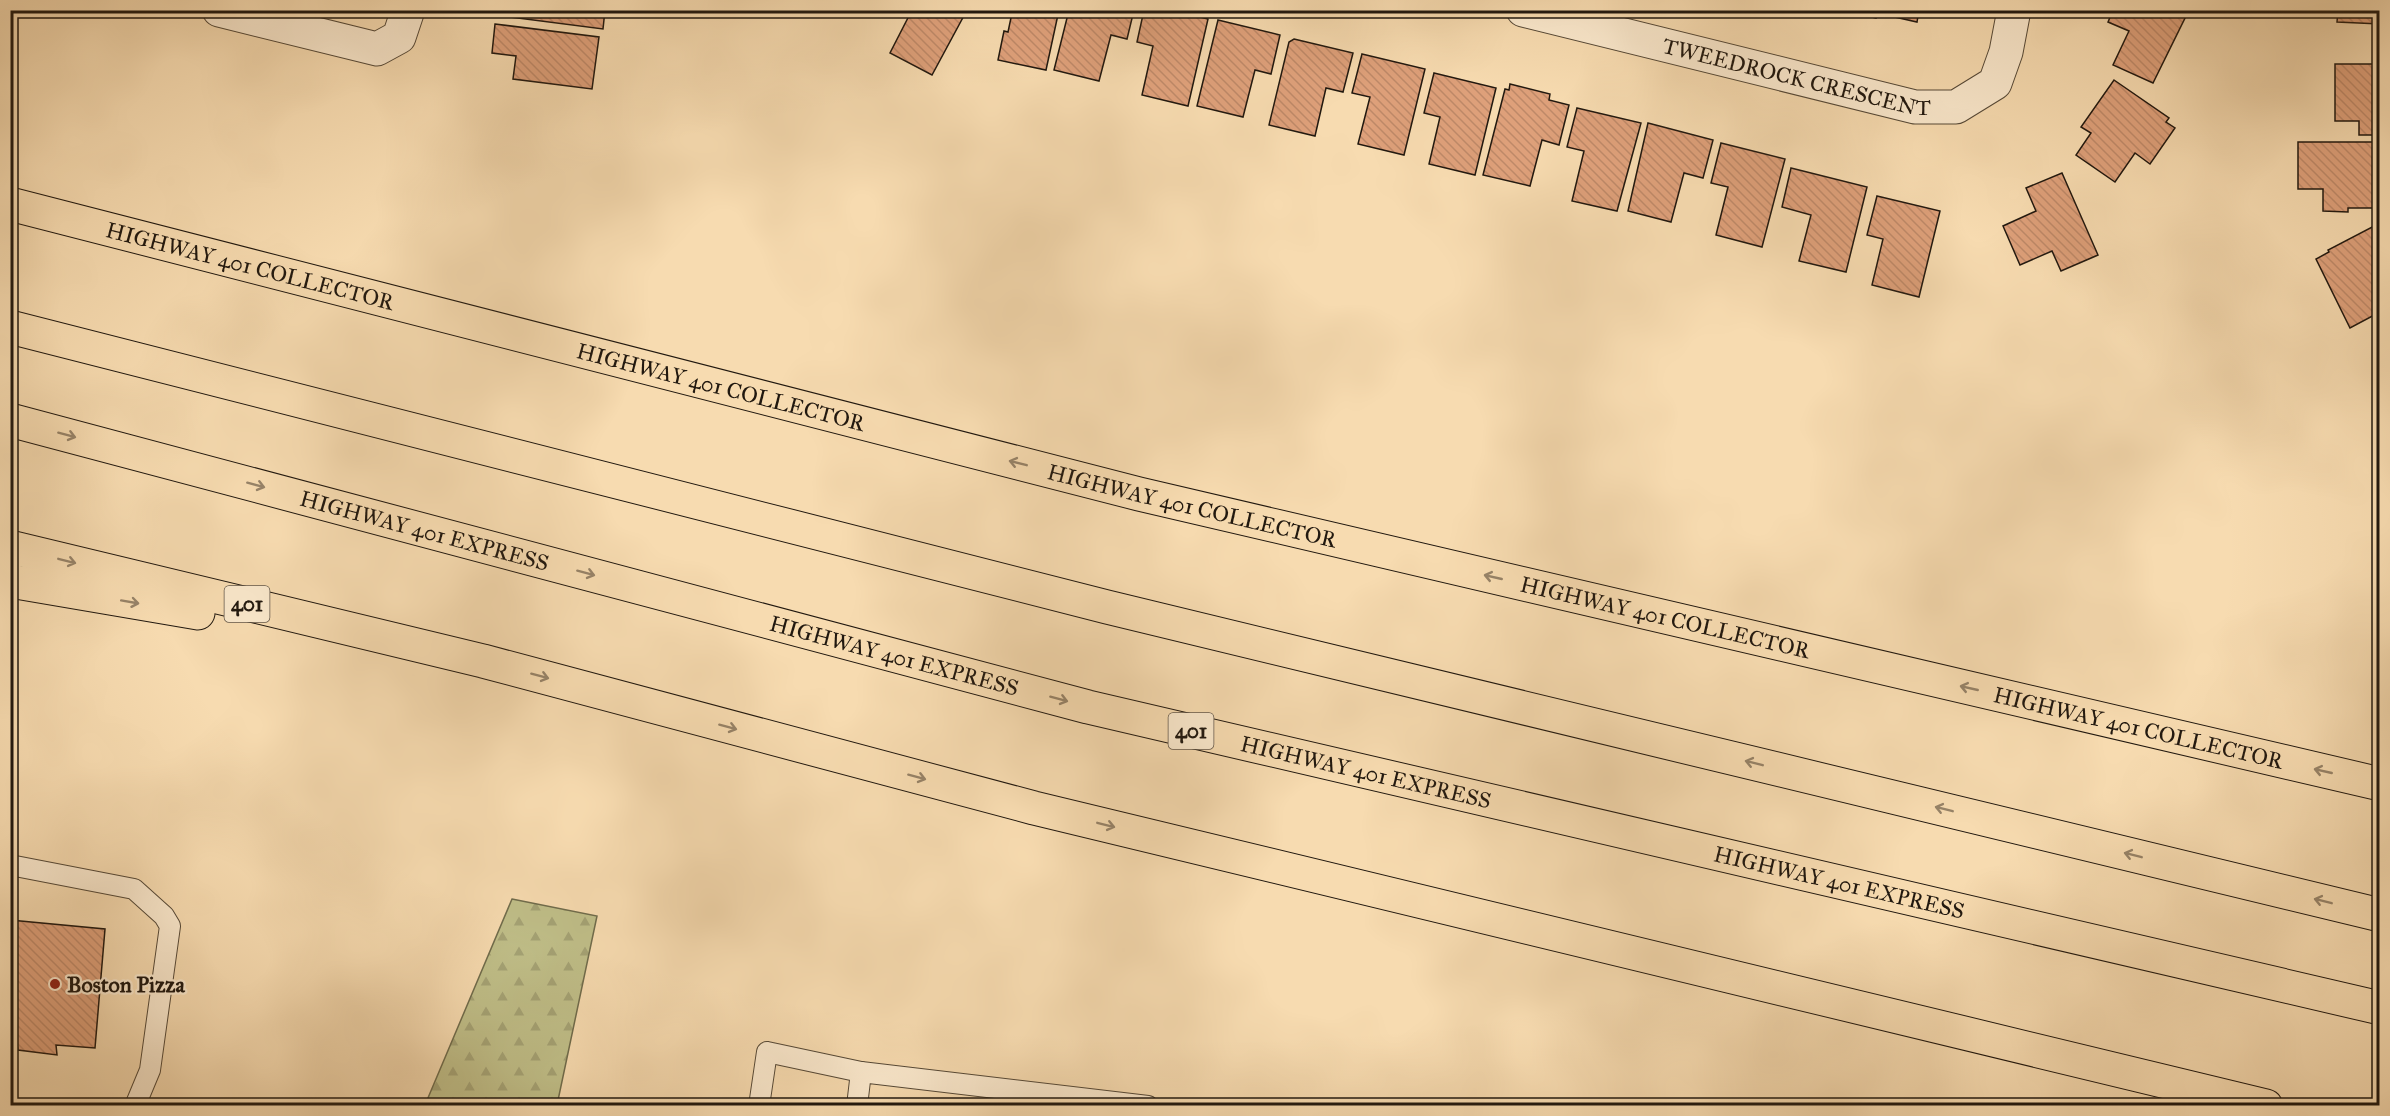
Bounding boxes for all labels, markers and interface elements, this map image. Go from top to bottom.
street label: TWEEDROCK CRESCENT [1660,32,1931,121]
street label: HIGHWAY 401 COLLECTOR [103,216,398,316]
street label: HIGHWAY 401 COLLECTOR [574,337,868,437]
one-way arrow [57,430,76,442]
one-way arrow [1008,456,1027,468]
street label: HIGHWAY 401 COLLECTOR [1045,458,1340,554]
one-way arrow [246,480,265,492]
street label: HIGHWAY 401 EXPRESS [297,485,552,577]
one-way arrow [58,556,77,568]
one-way arrow [576,568,595,579]
one-way arrow [1484,570,1503,582]
street label: HIGHWAY 401 COLLECTOR [1518,571,1813,664]
road number: 401 [224,586,270,622]
one-way arrow [120,596,140,607]
street label: HIGHWAY 401 EXPRESS [767,610,1022,702]
one-way arrow [530,671,549,683]
street label: HIGHWAY 401 COLLECTOR [1991,681,2286,775]
one-way arrow [1960,682,1979,694]
one-way arrow [1049,693,1068,705]
road number: 401 [1168,713,1214,749]
one-way arrow [718,721,737,733]
street label: HIGHWAY 401 EXPRESS [1238,730,1494,815]
one-way arrow [1745,757,1764,769]
one-way arrow [2313,765,2332,777]
one-way arrow [907,771,926,783]
one-way arrow [1934,803,1953,815]
one-way arrow [1096,820,1115,832]
street label: HIGHWAY 401 EXPRESS [1711,840,1967,925]
one-way arrow [2124,849,2143,861]
one-way arrow [2313,895,2332,907]
place label: Boston Pizza [67,971,185,998]
marker: Boston Pizza [48,977,62,991]

